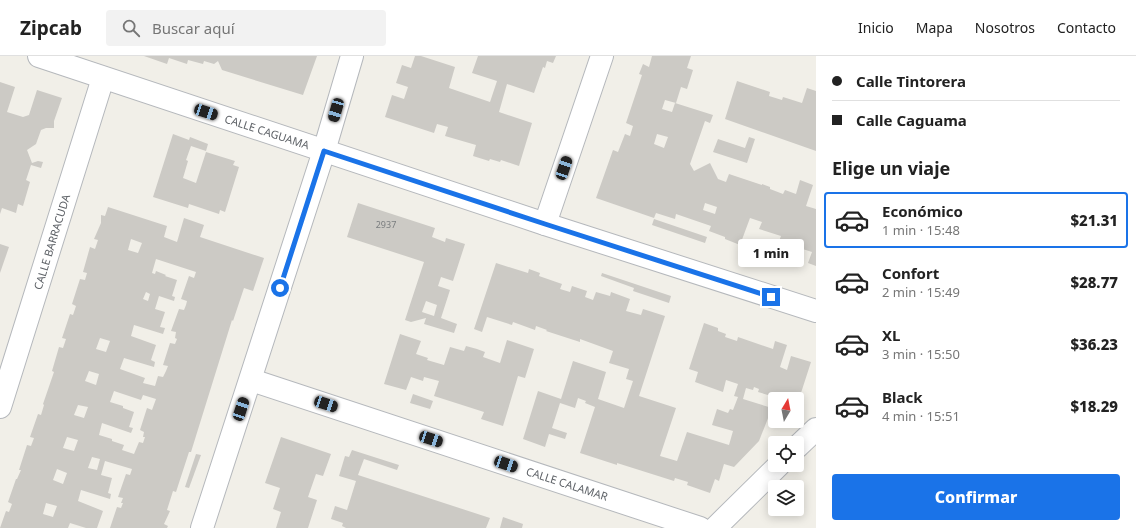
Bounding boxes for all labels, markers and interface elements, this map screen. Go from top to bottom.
search box [106,10,386,46]
text: Zipcab [20,15,82,41]
icon: search [120,17,142,39]
text: Buscar aquí [152,18,235,38]
text: Inicio [858,18,894,37]
text: Mapa [916,18,953,37]
text: Nosotros [975,18,1035,37]
text: Contacto [1057,18,1116,37]
text: Calle Tintorera [856,71,966,91]
car [327,97,345,123]
car [193,103,219,121]
text: Calle Caguama [856,110,967,130]
street label: CALLE CAGUAMA [223,111,312,153]
car [554,155,574,181]
text: Elige un viaje [832,156,950,180]
street label: CALLE BARRACUDA [30,191,73,291]
text: Económico [882,201,963,221]
icon: car [834,202,870,238]
text: $21.31 [1070,210,1118,230]
house number: 2937 [376,218,396,231]
text: 1 min · 15:48 [882,221,960,239]
callout: 1 min [738,239,804,267]
text: 1 min [753,244,789,262]
text: Confort [882,263,939,283]
icon: car [834,264,870,300]
text: $28.77 [1070,272,1118,292]
route start [271,279,289,297]
text: 2 min · 15:49 [882,283,960,301]
route end [762,288,780,306]
text: XL [882,325,900,345]
icon: car [834,326,870,362]
text: $36.23 [1070,334,1118,354]
text: 3 min · 15:50 [882,345,960,363]
text: Black [882,387,922,407]
icon: car [834,388,870,424]
north arrow [768,392,804,428]
map controls [768,392,804,516]
car [313,395,339,413]
car [232,396,250,422]
text: $18.29 [1070,396,1118,416]
text: 4 min · 15:51 [882,407,960,425]
car [418,430,444,448]
button: locate [768,436,804,472]
car [493,454,519,474]
street label: CALLE CALAMAR [524,463,610,504]
button: Confirmar [832,474,1120,520]
button: layers [768,480,804,516]

